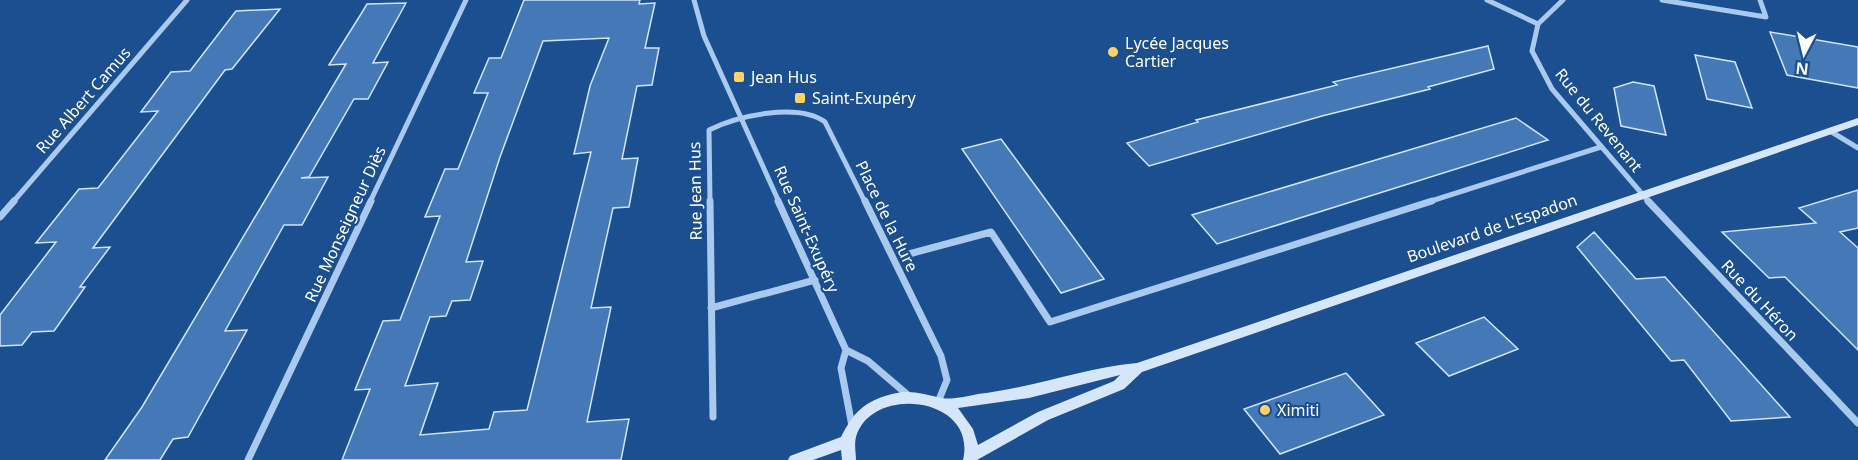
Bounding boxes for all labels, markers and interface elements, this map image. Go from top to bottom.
north arrow [1774,24,1834,84]
place label: Lycée Jacques Cartier [1125,32,1229,72]
street label: Rue Albert Camus [31,42,135,158]
marker: Lycée Jacques Cartier [1106,45,1120,59]
text: N [1794,57,1810,81]
street label: Rue du Revenant [1550,64,1648,177]
place label: Jean Hus [749,66,817,88]
marker: Jean Hus [732,70,746,84]
place label: Saint-Exupéry [812,87,916,109]
marker: Saint-Exupéry [793,91,807,105]
street label: Rue Jean Hus [683,141,707,241]
street label: Rue Monseigneur Diès [299,142,391,306]
street label: Place de la Hure [851,157,923,275]
street label: Rue Saint-Exupéry [769,162,845,297]
street label: Boulevard de L'Espadon [1404,189,1580,267]
street label: Rue du Héron [1717,255,1803,345]
place label: Ximiti [1277,399,1320,421]
marker: Ximiti [1258,403,1272,417]

